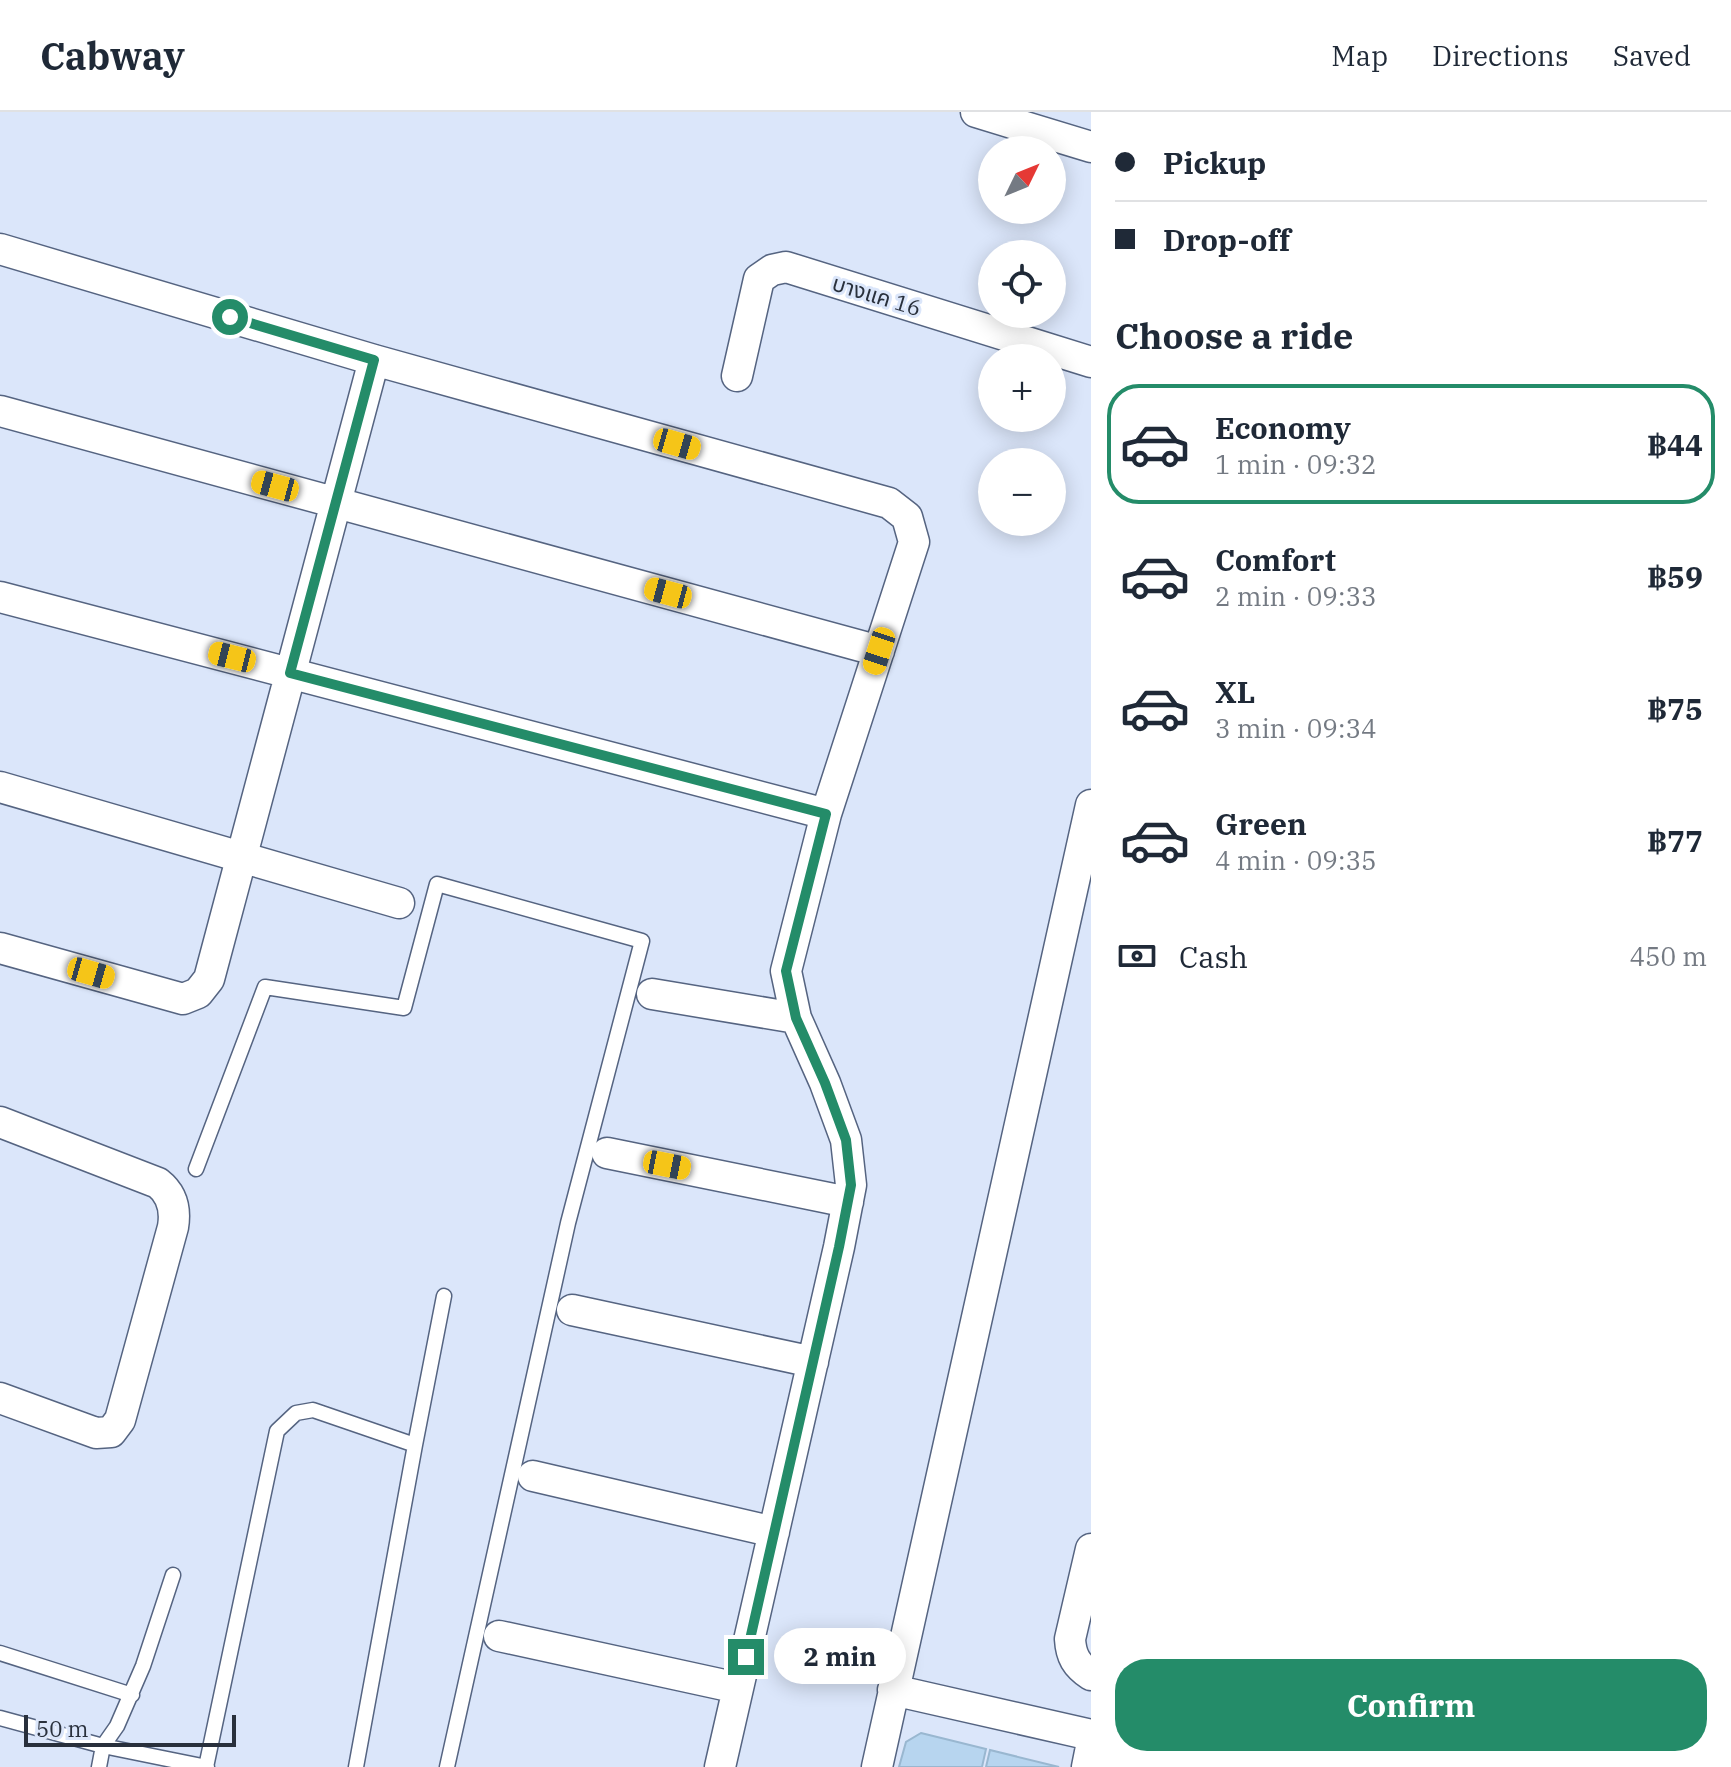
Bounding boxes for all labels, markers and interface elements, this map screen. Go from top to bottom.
text: Cabway [40,31,185,80]
text: Map [1331,37,1388,74]
text: Directions [1432,37,1569,74]
text: Saved [1613,37,1691,74]
north arrow [978,136,1066,224]
map controls [978,136,1066,536]
text: Pickup [1163,143,1266,182]
text: Drop-off [1163,220,1291,259]
button: locate [978,240,1066,328]
street label: บางแค 16 [829,268,925,322]
route start [212,299,248,335]
text: Choose a ride [1115,312,1354,359]
button: + [978,344,1066,432]
icon: car [1119,408,1191,480]
text: Economy [1215,408,1351,447]
text: ฿44 [1647,425,1703,464]
car [651,426,703,462]
text: 1 min · 09:32 [1215,447,1377,481]
button: − [978,448,1066,536]
car [249,468,301,504]
icon: car [1119,540,1191,612]
text: Comfort [1215,540,1336,579]
text: ฿59 [1647,557,1703,596]
car [642,575,694,611]
text: 2 min · 09:33 [1215,579,1377,613]
car [860,624,898,678]
car [206,640,258,674]
icon: car [1119,672,1191,744]
text: XL [1215,672,1255,711]
text: ฿75 [1647,689,1703,728]
text: 3 min · 09:34 [1215,711,1377,745]
icon: car [1119,804,1191,876]
text: Green [1215,804,1307,843]
text: ฿77 [1647,821,1703,860]
text: 4 min · 09:35 [1215,843,1377,877]
icon: cash [1115,934,1159,978]
text: Cash [1179,937,1248,976]
text: 450 m [1629,939,1707,973]
car [65,955,117,991]
car [641,1149,693,1181]
callout: 2 min [774,1629,906,1685]
route end [728,1639,764,1675]
text: 2 min [804,1639,876,1673]
button: Confirm [1115,1659,1707,1751]
scale bar [24,1711,236,1747]
text: 50 m [36,1714,88,1743]

